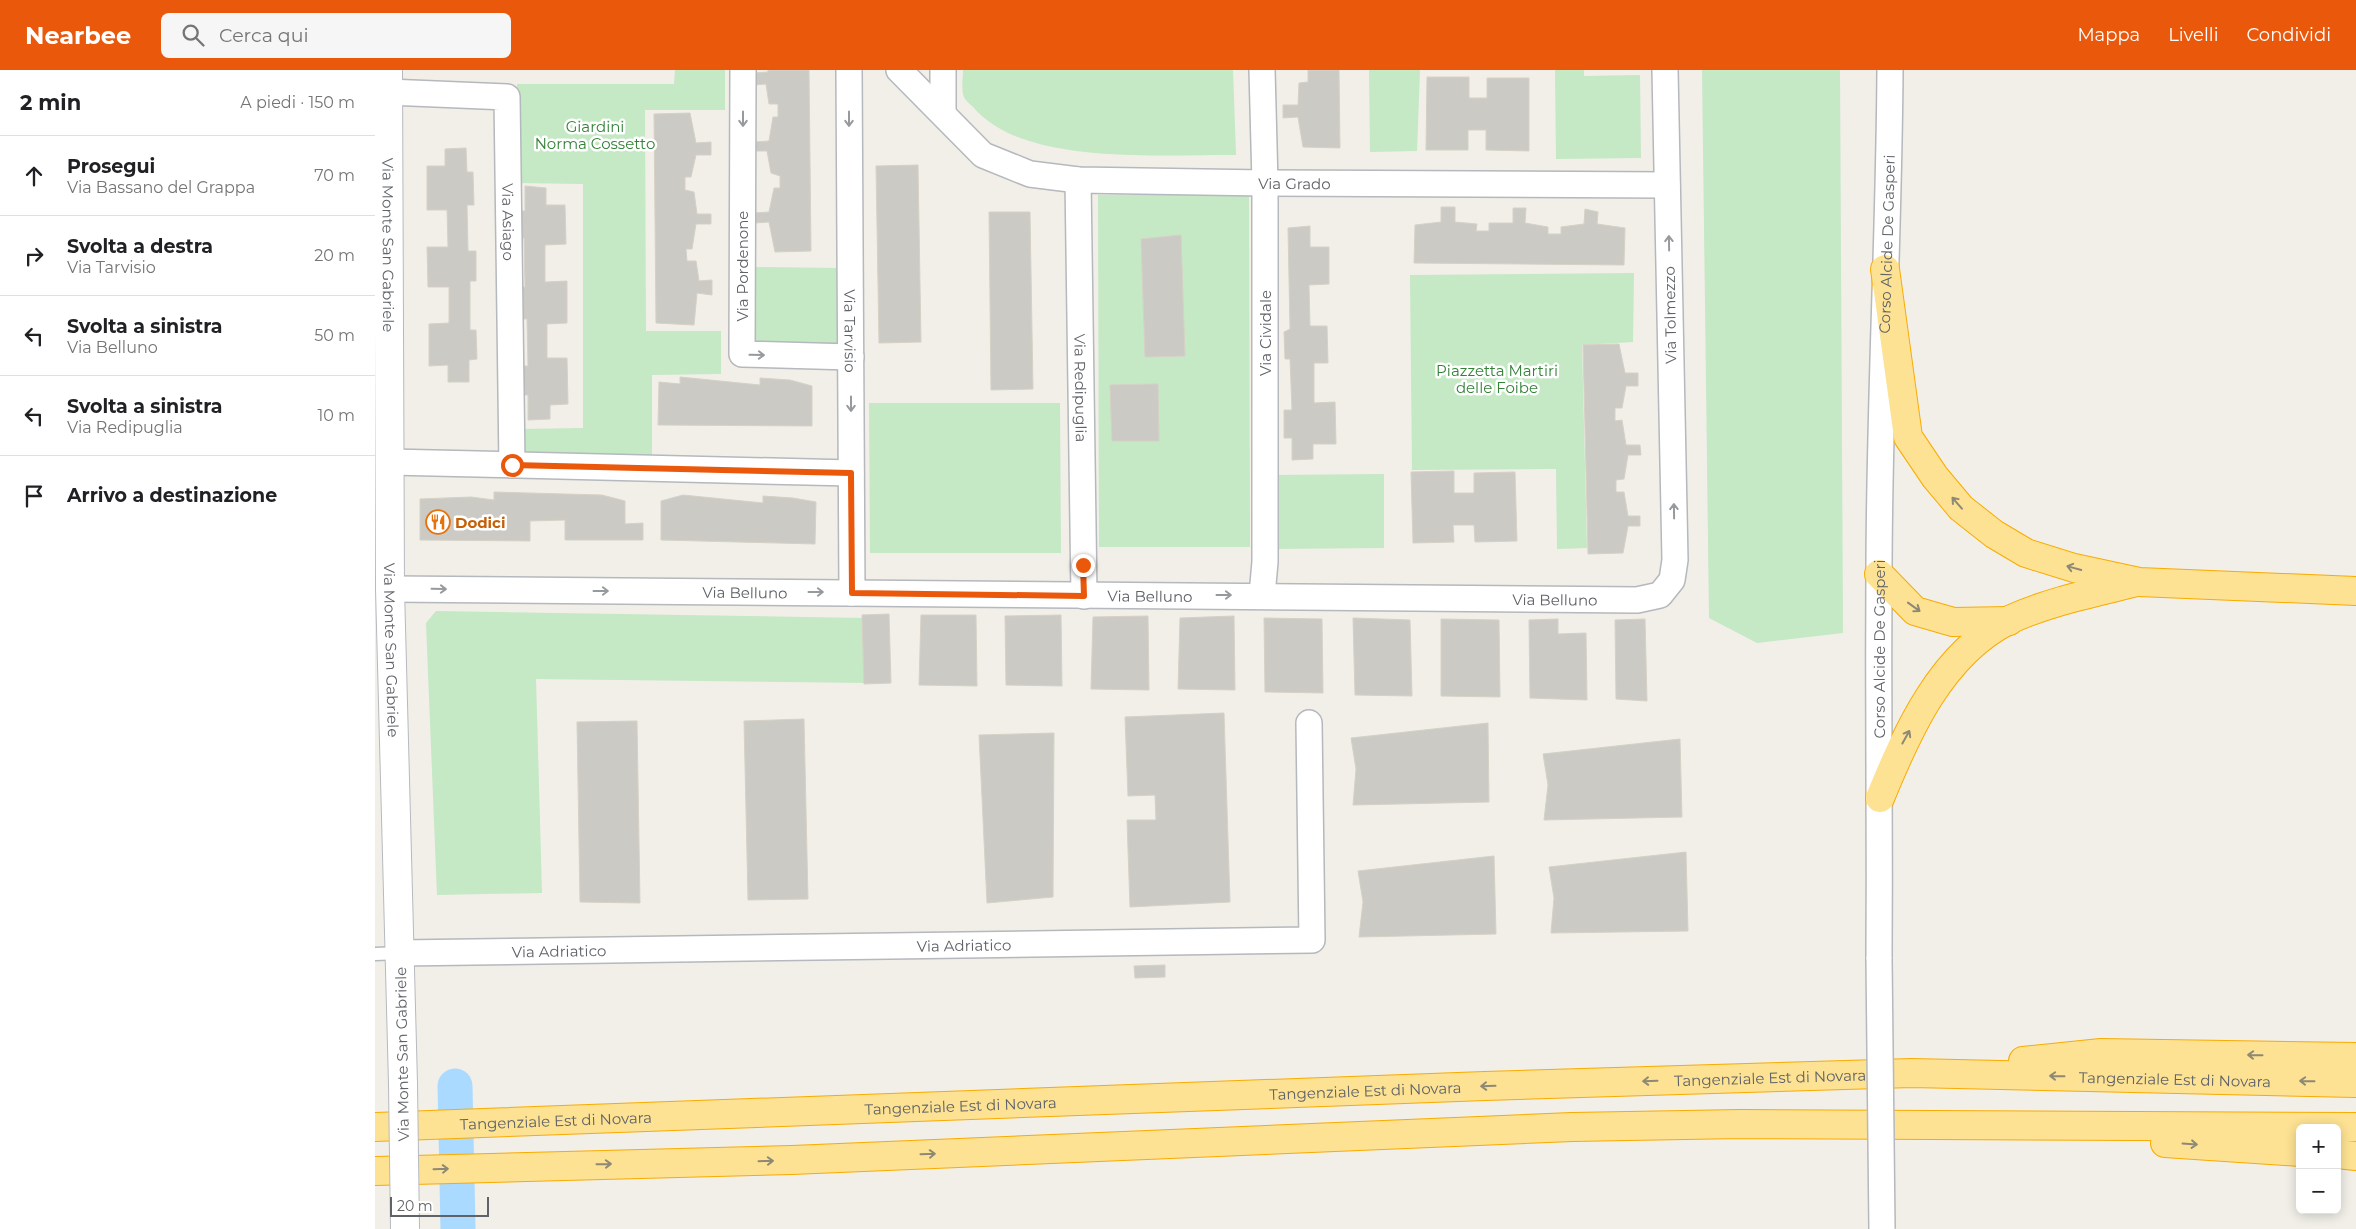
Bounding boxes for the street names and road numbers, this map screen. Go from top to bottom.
street label: Corso Alcide De Gasperi [1874,154,1898,334]
street label: Via Monte San Gabriele [379,158,399,332]
street label: Via Grado [1258,173,1331,193]
street label: Via Asiago [499,183,519,261]
street label: Via Pordenone [733,211,752,321]
street label: Via Tolmezzo [1660,266,1680,364]
street label: Via Tarvisio [841,289,860,373]
street label: Via Cividale [1256,290,1275,376]
street label: Via Redipuglia [1071,333,1091,442]
street label: Corso Alcide De Gasperi [1869,559,1889,739]
street label: Via Monte San Gabriele [380,563,403,738]
street label: Via Belluno [702,582,788,602]
street label: Via Belluno [1107,586,1193,606]
street label: Via Belluno [1512,589,1598,609]
street label: Via Adriatico [917,935,1011,955]
street label: Via Adriatico [512,941,606,961]
street label: Via Monte San Gabriele [391,967,413,1141]
street label: Tangenziale Est di Novara [1674,1065,1866,1090]
street label: Tangenziale Est di Novara [2079,1067,2271,1091]
street label: Tangenziale Est di Novara [1269,1077,1462,1103]
street label: Tangenziale Est di Novara [864,1092,1057,1118]
street label: Tangenziale Est di Novara [460,1107,652,1133]

